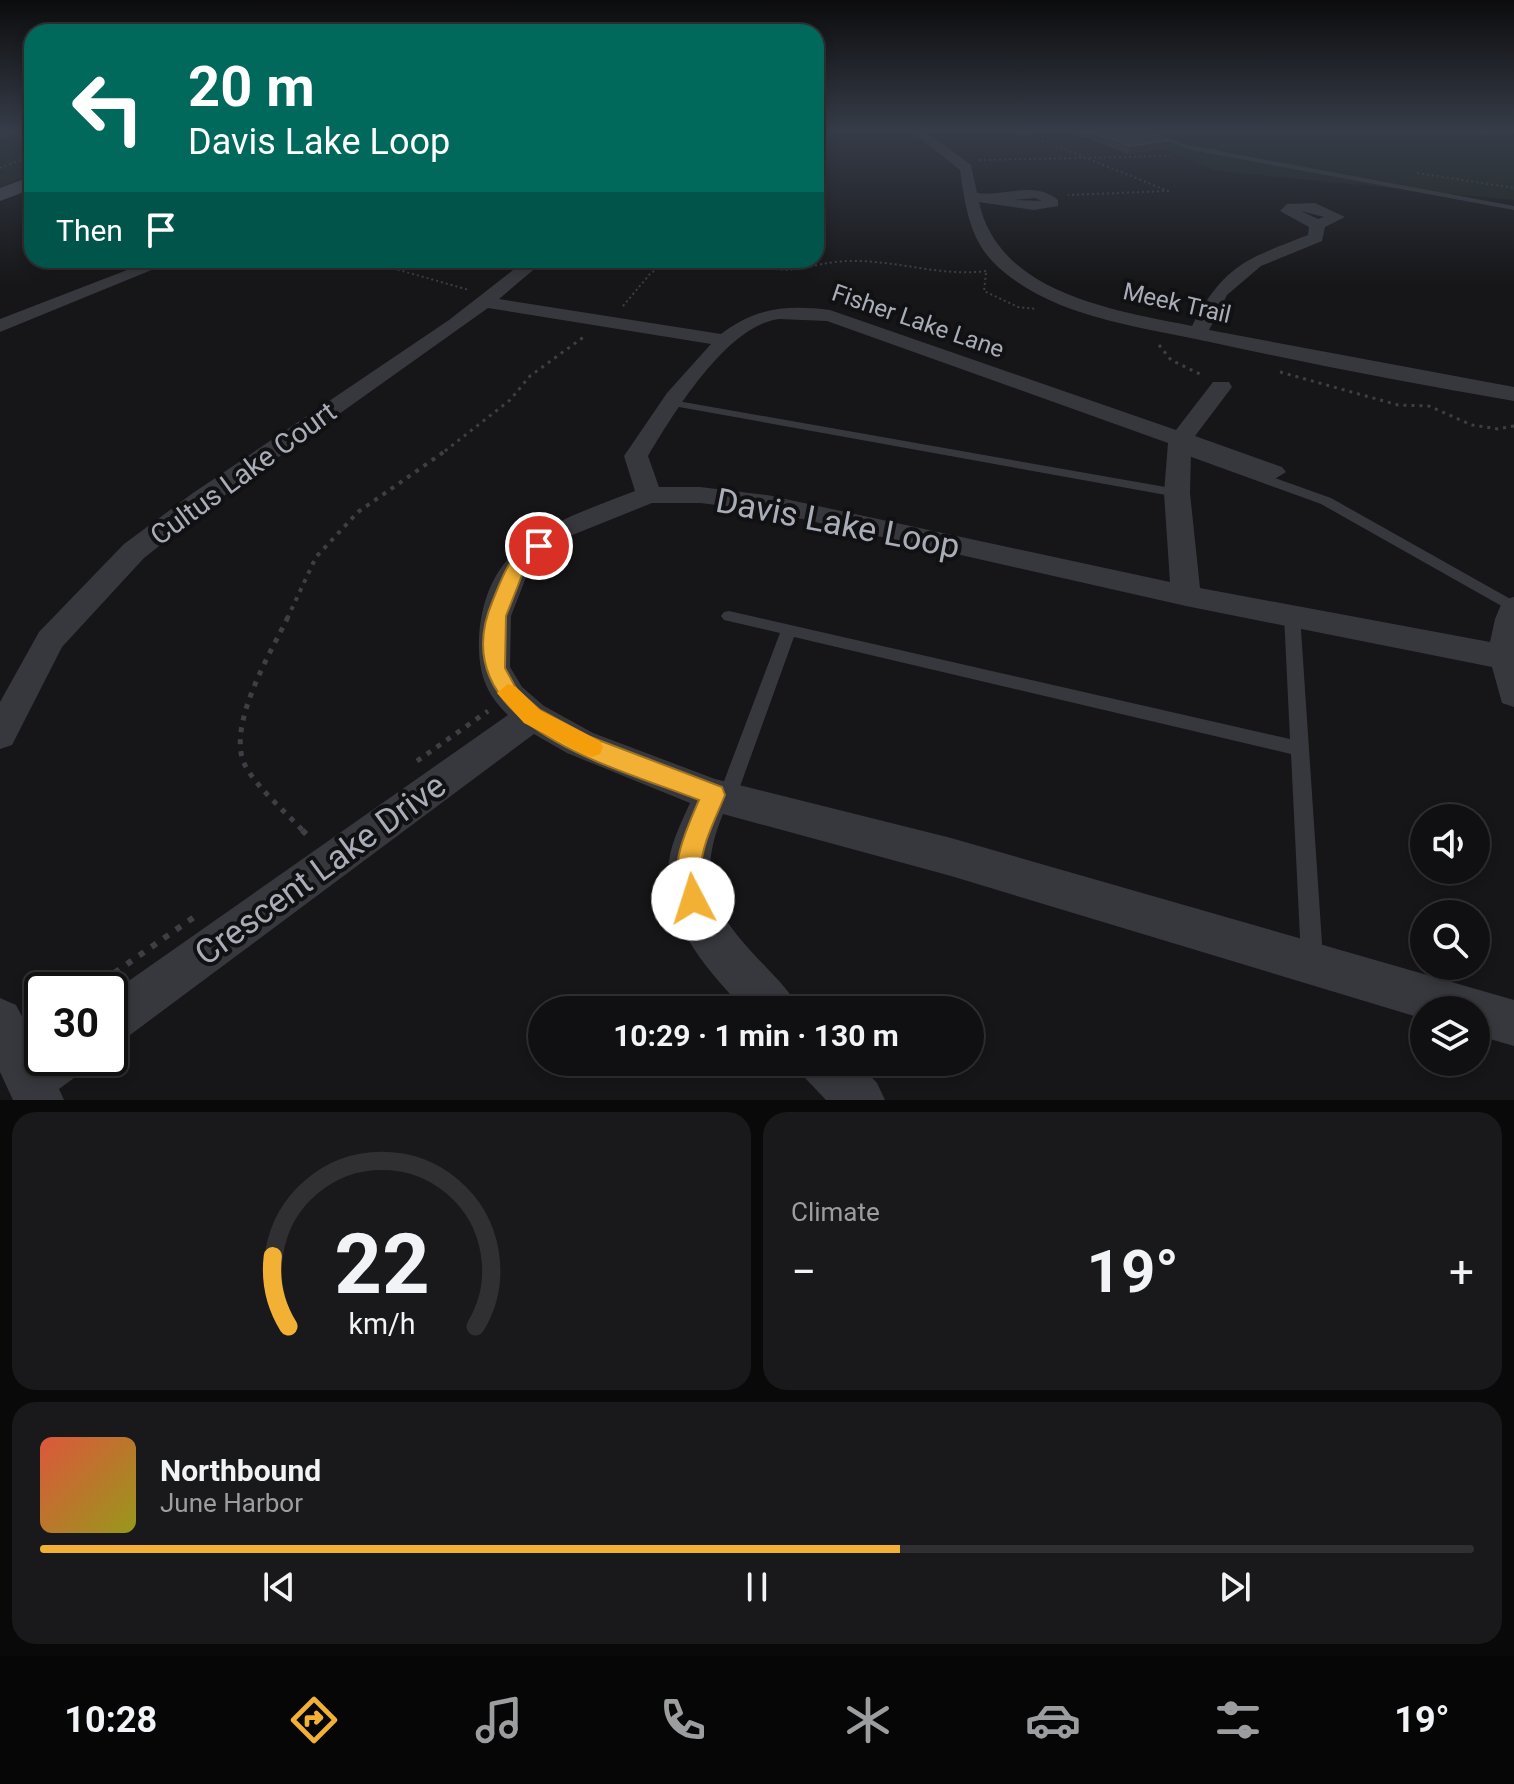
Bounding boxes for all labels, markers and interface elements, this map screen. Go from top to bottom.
text: 20 m [188,54,315,120]
icon: left [56,56,160,160]
text: Davis Lake Loop [188,121,450,163]
icon: arrive [139,208,183,252]
text: Then [56,213,123,248]
street label: Meek Trail [1120,277,1234,329]
street label: Fisher Lake Lane [828,278,1008,364]
street label: Cultus Lake Court [144,395,343,552]
street label: Davis Lake Loop [713,480,963,566]
pin [505,512,573,580]
icon: arrive [517,524,561,568]
street label: Crescent Lake Drive [187,765,453,973]
map controls [1410,804,1490,1076]
button: sound [1410,804,1490,884]
position arrow [651,857,735,941]
button: search [1410,900,1490,980]
speed limit sign: 30 [24,972,128,1076]
button: layers [1410,996,1490,1076]
text: 10:29 · 1 min · 130 m [613,1018,899,1053]
text: Climate [791,1197,880,1227]
text: 22 [334,1216,429,1313]
text: 19° [1086,1236,1179,1307]
text: − [791,1246,816,1298]
text: + [1449,1246,1474,1298]
text: km/h [348,1307,415,1341]
text: Northbound [160,1453,321,1488]
text: June Harbor [160,1488,303,1518]
icon: previous [257,1565,301,1609]
icon: pause [735,1565,779,1609]
icon: next [1213,1565,1257,1609]
icon: directions [286,1692,342,1748]
icon: music [471,1692,527,1748]
icon: phone [655,1692,711,1748]
icon: climate [840,1692,896,1748]
icon: car [1025,1692,1081,1748]
icon: filters [1210,1692,1266,1748]
text: 10:28 [64,1699,157,1741]
text: 19° [1394,1699,1450,1741]

